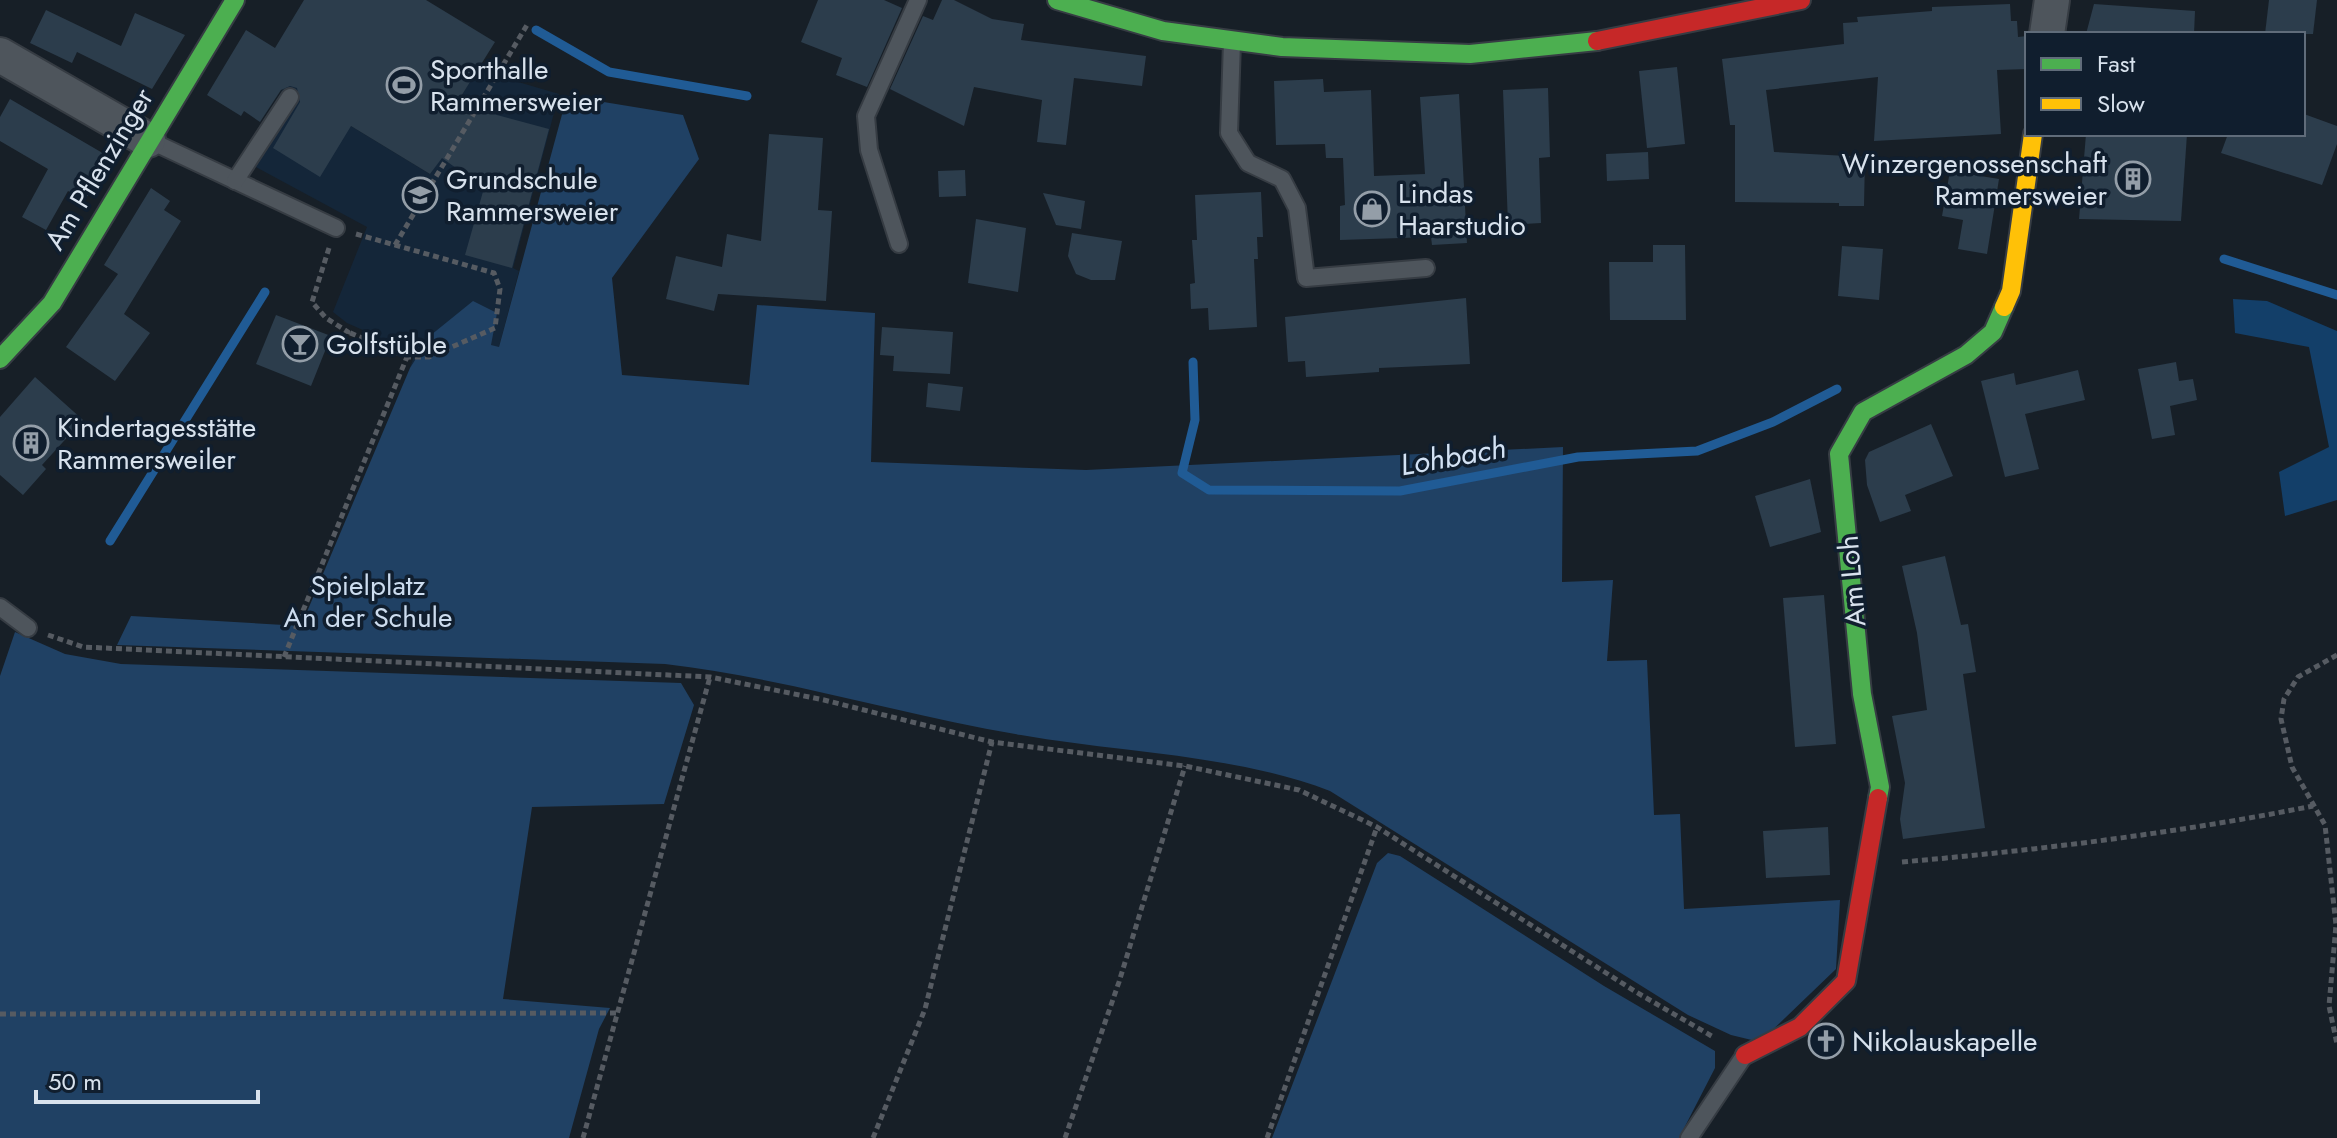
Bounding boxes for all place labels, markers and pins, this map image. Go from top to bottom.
place label: Sporthalle Rammersweier [430,49,603,122]
sports icon: Sporthalle Rammersweier [385,66,423,104]
place label: Winzergenossenschaft Rammersweier [1842,143,2107,216]
place label: Grundschule Rammersweier [446,159,619,232]
building icon: Winzergenossenschaft Rammersweier [2114,160,2152,198]
place label: Lindas Haarstudio [1398,173,1526,246]
school or university icon: Grundschule Rammersweier [401,176,439,214]
shop icon: Lindas Haarstudio [1353,190,1391,228]
place label: Golfstüble [326,324,447,365]
bar icon: Golfstüble [281,325,319,363]
place label: Kindertagesstätte Rammersweiler [57,407,256,480]
building icon: Kindertagesstätte Rammersweiler [12,424,50,462]
place label: Nikolauskapelle [1852,1021,2038,1062]
church icon: Nikolauskapelle [1807,1022,1845,1060]

